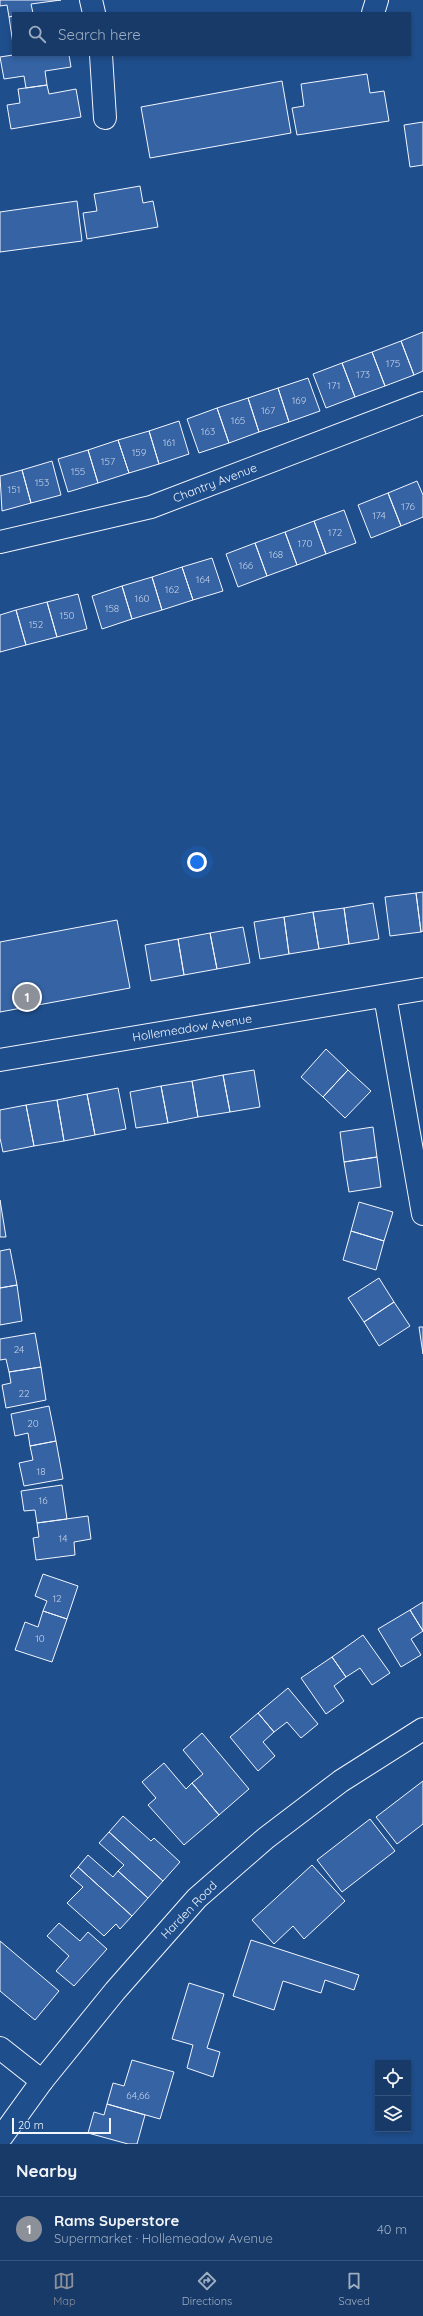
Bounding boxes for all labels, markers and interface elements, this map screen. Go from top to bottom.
search box [12,12,411,56]
icon: search [26,23,48,45]
text: Search here [58,25,141,44]
house number: 175 [386,357,400,370]
house number: 173 [356,368,370,381]
house number: 171 [327,379,341,392]
house number: 169 [292,394,307,407]
house number: 167 [261,404,275,417]
house number: 165 [231,414,245,427]
house number: 163 [201,425,215,438]
house number: 161 [163,436,175,449]
house number: 159 [132,446,147,459]
house number: 157 [101,455,115,468]
street label: Chantry Avenue [171,460,259,505]
house number: 155 [71,465,85,478]
house number: 153 [35,476,49,489]
house number: 151 [8,483,20,496]
house number: 176 [401,500,416,513]
house number: 174 [372,509,386,522]
house number: 172 [328,526,343,539]
house number: 170 [298,537,312,550]
house number: 168 [269,548,283,561]
house number: 166 [239,559,254,572]
house number: 164 [196,573,210,586]
house number: 162 [165,583,180,596]
house number: 160 [134,592,150,605]
house number: 158 [105,602,119,615]
house number: 150 [59,609,75,622]
house number: 152 [29,618,44,631]
your location [187,852,207,872]
pin: 1 [14,982,40,1012]
street label: Hollemeadow Avenue [131,1011,253,1044]
house number: 24 [14,1343,24,1356]
house number: 22 [18,1387,30,1400]
house number: 20 [27,1417,39,1430]
house number: 18 [36,1465,46,1478]
house number: 16 [38,1494,48,1507]
house number: 14 [59,1532,67,1545]
house number: 12 [52,1592,62,1605]
house number: 10 [35,1632,45,1645]
street label: Harden Road [157,1878,220,1942]
map controls [375,2060,411,2132]
button: locate [375,2060,411,2096]
house number: 64,66 [126,2089,150,2102]
button: layers [375,2096,411,2132]
scale bar [12,2116,111,2135]
text: 20 m [18,2118,44,2132]
text: Nearby [16,2160,77,2181]
text: Rams Superstore [54,2211,179,2230]
text: 1 [26,2221,32,2237]
text: 40 m [377,2221,407,2237]
text: Supermarket · Hollemeadow Avenue [54,2230,273,2246]
tab: Map [53,2270,76,2308]
tab: Directions [182,2270,232,2308]
tab: Saved [338,2270,370,2308]

